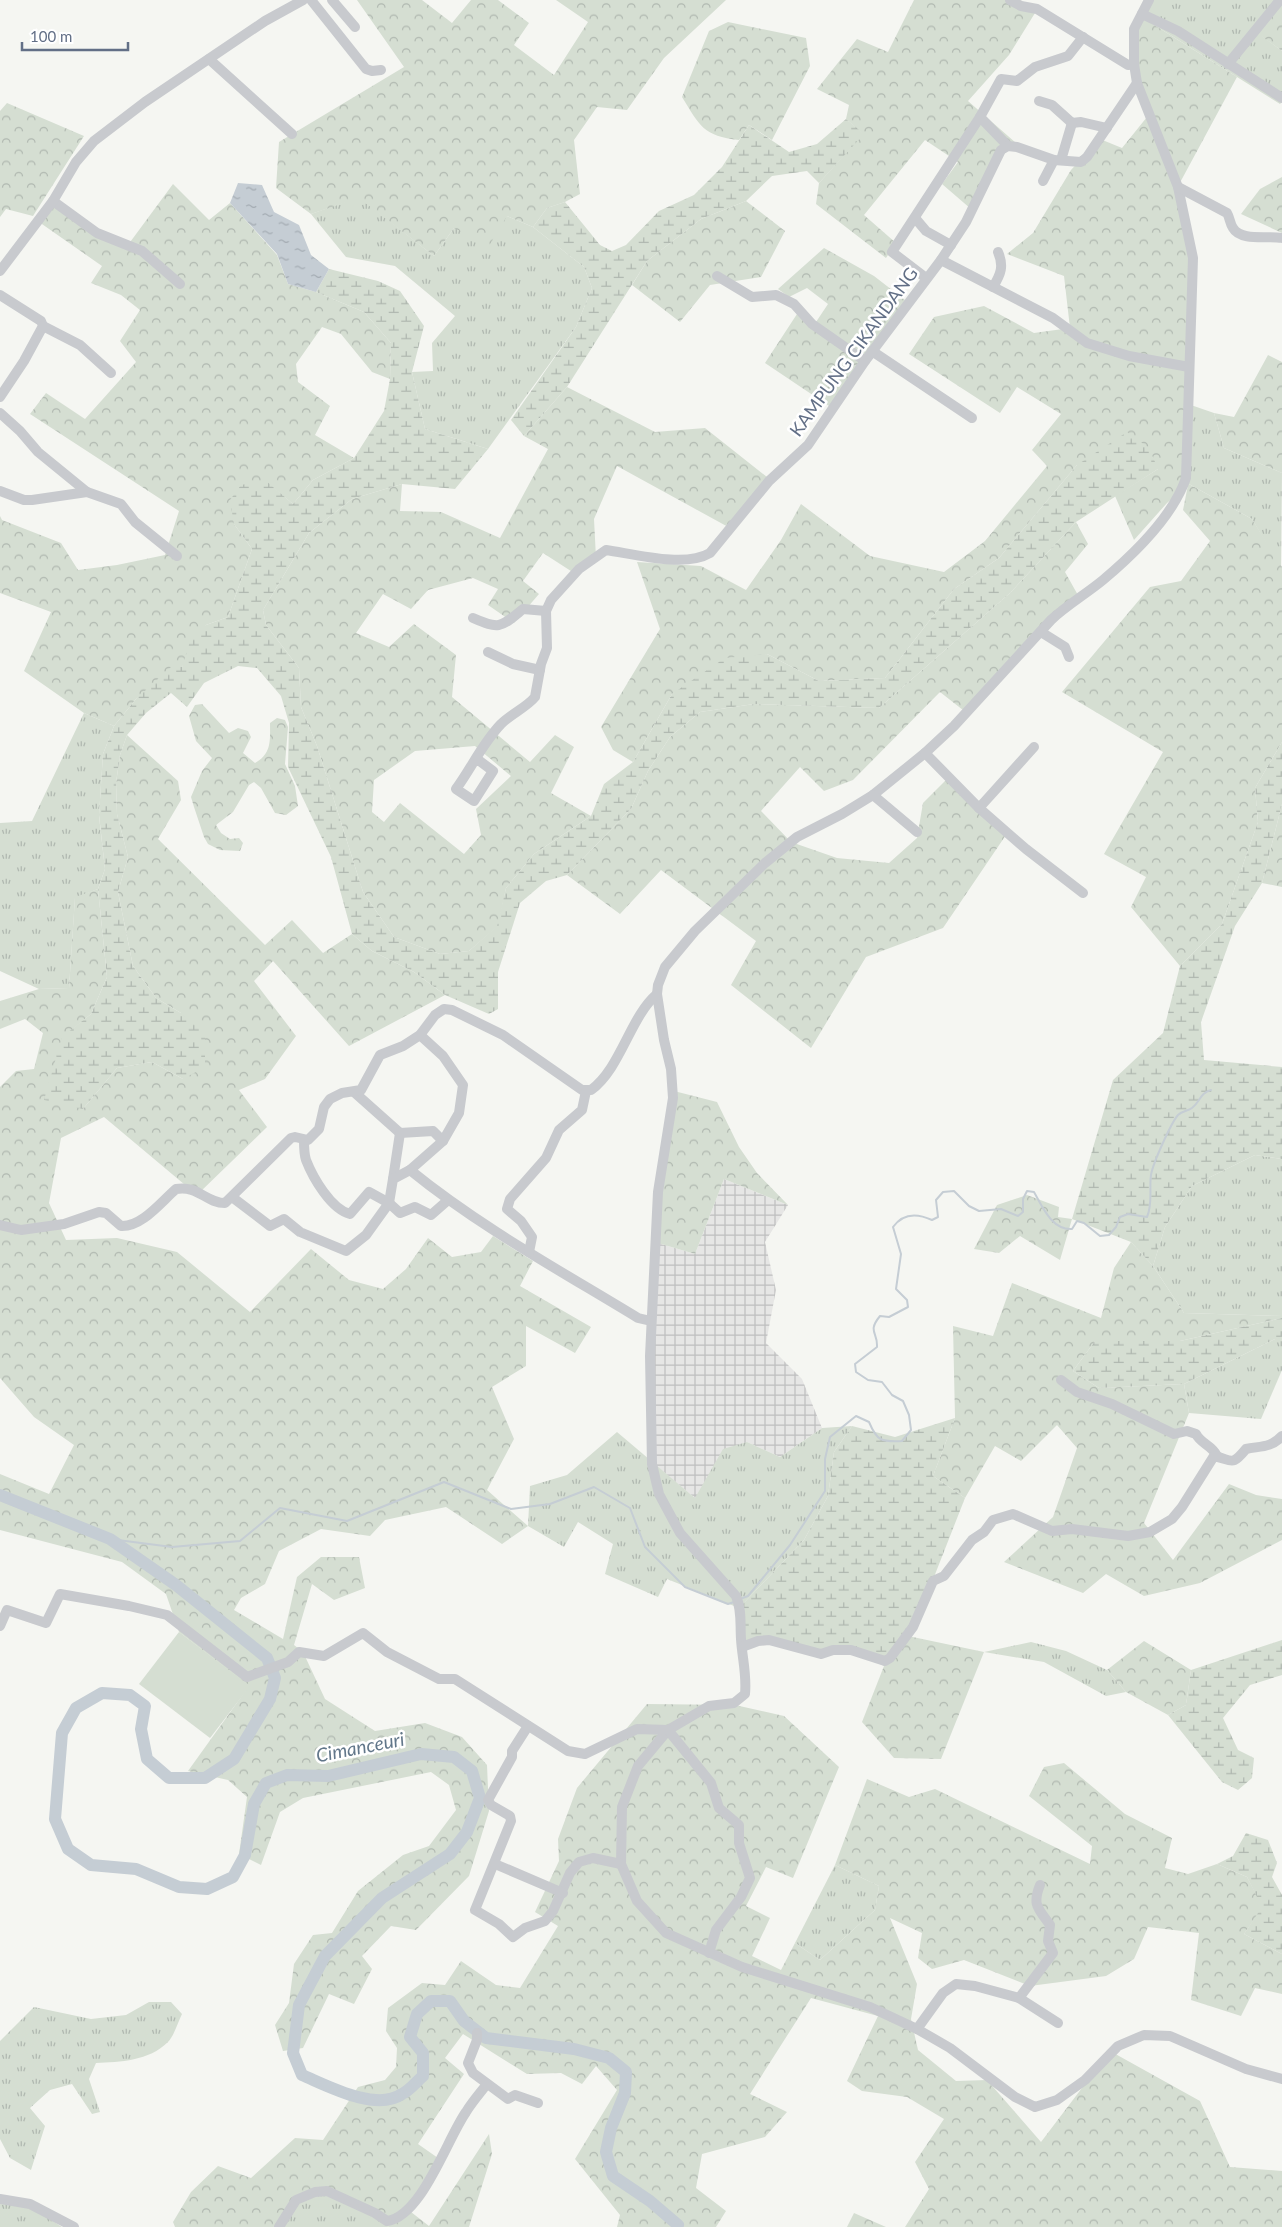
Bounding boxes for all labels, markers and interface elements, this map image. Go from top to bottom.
scale bar [22,20,129,52]
text: 100 m [30,27,72,45]
street label: KAMPUNG CIKANDANG [784,263,922,440]
water label: Cimanceuri [314,1727,407,1766]

